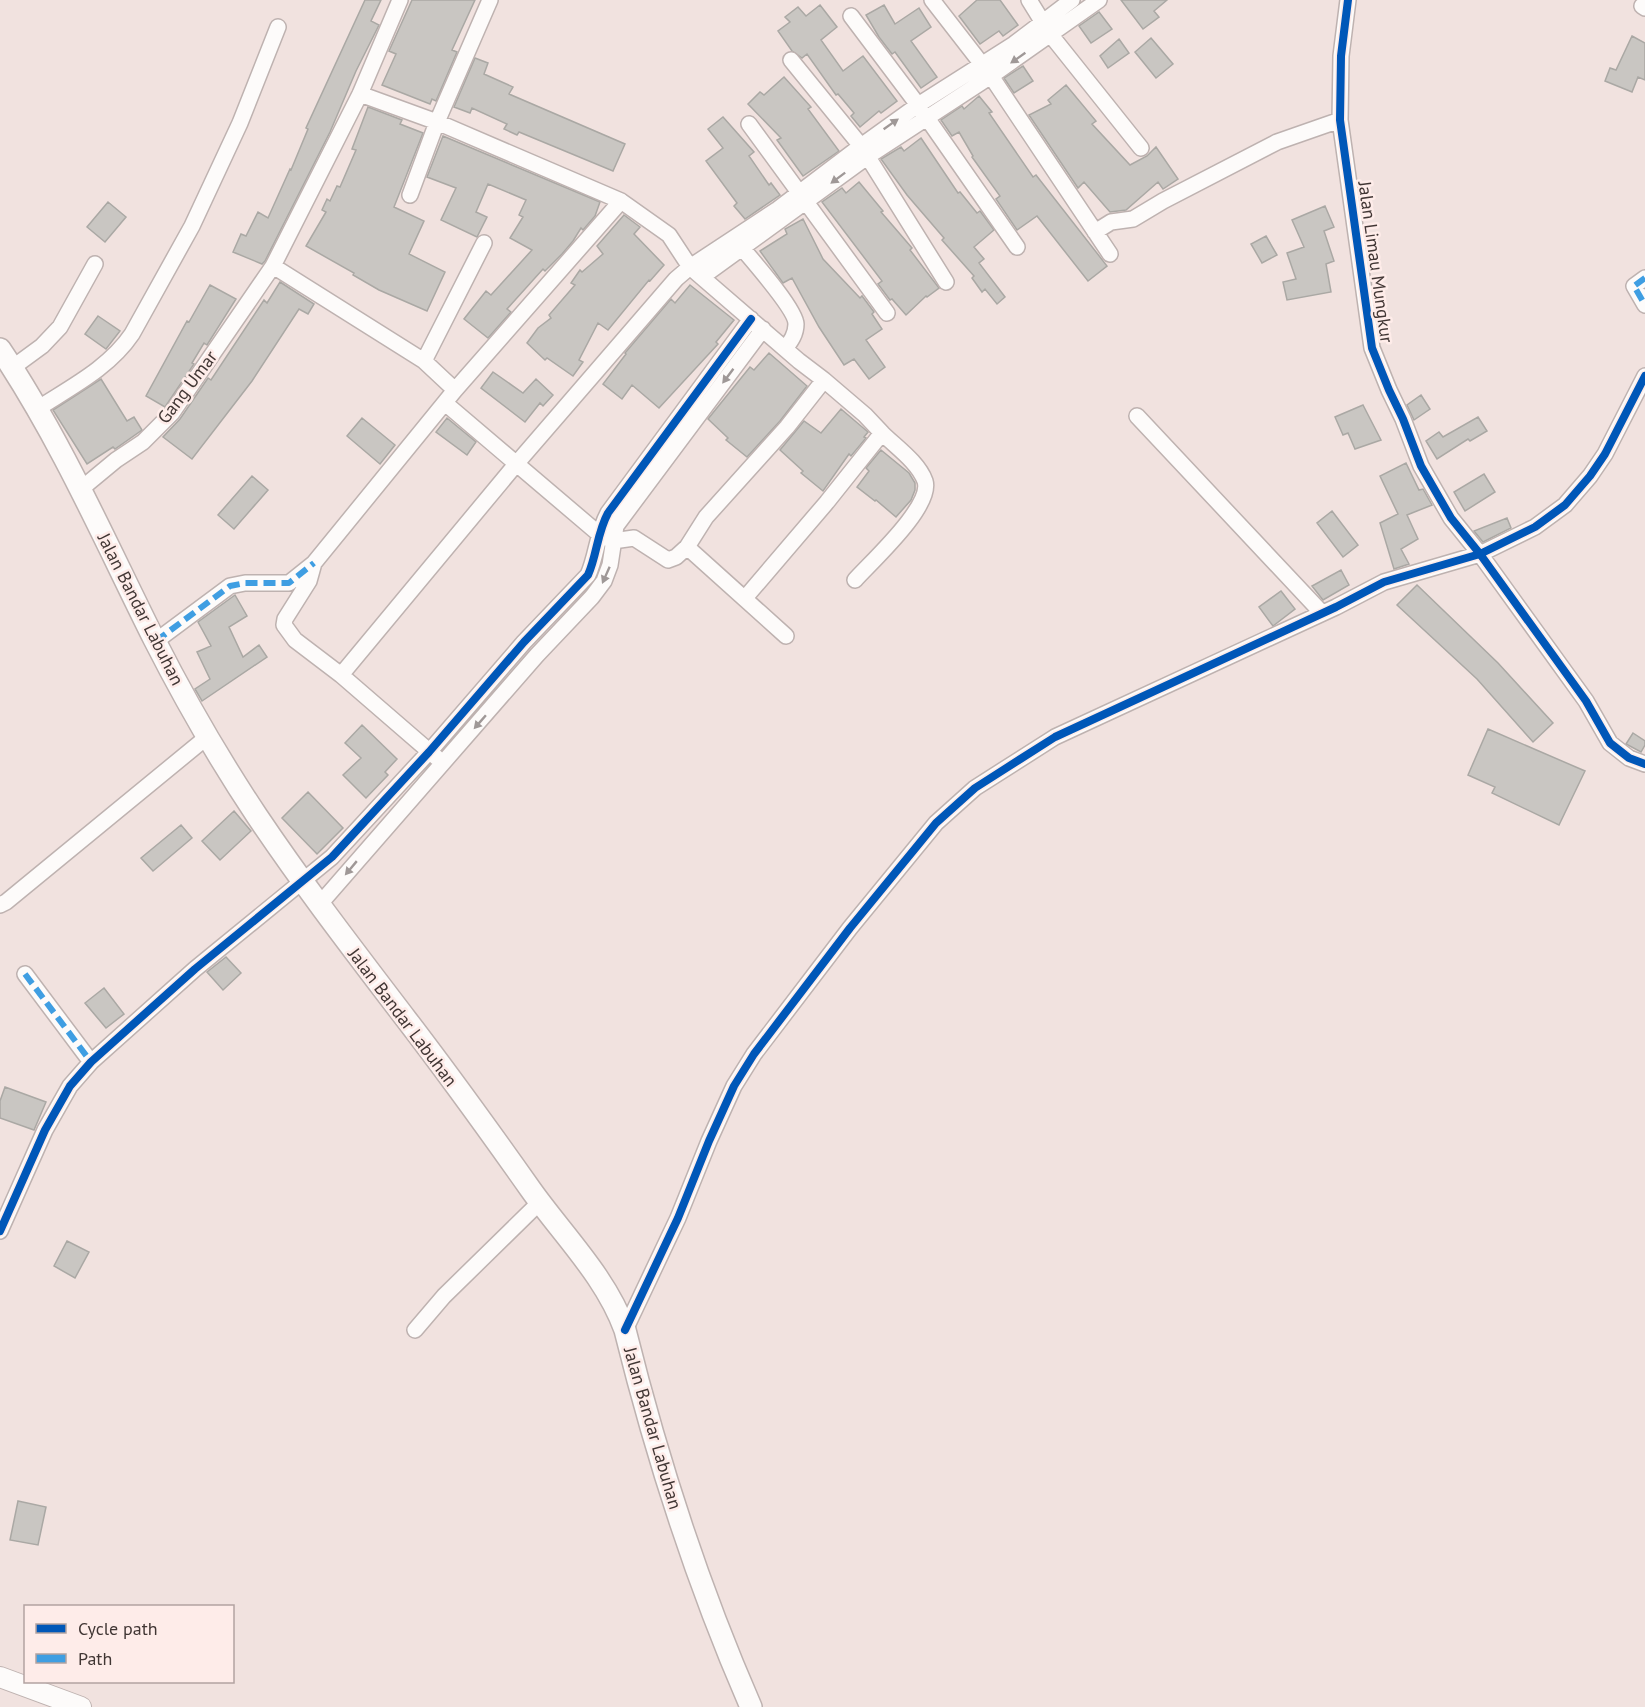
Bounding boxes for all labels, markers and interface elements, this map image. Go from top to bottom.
one-way arrow [1010,52,1026,64]
one-way arrow [883,118,899,130]
one-way arrow [831,172,846,184]
street label: Jalan Limau Mungkur [1353,179,1399,344]
street label: Gang Umar [152,346,222,428]
one-way arrow [722,368,734,384]
street label: Jalan Bandar Labuhan [92,528,189,689]
one-way arrow [601,566,611,584]
one-way arrow [474,714,487,729]
one-way arrow [345,860,358,875]
street label: Jalan Bandar Labuhan [343,942,463,1091]
street label: Jalan Bandar Labuhan [619,1343,687,1512]
legend [24,1605,234,1683]
text: Cycle path [78,1617,158,1640]
text: Path [78,1647,112,1670]

